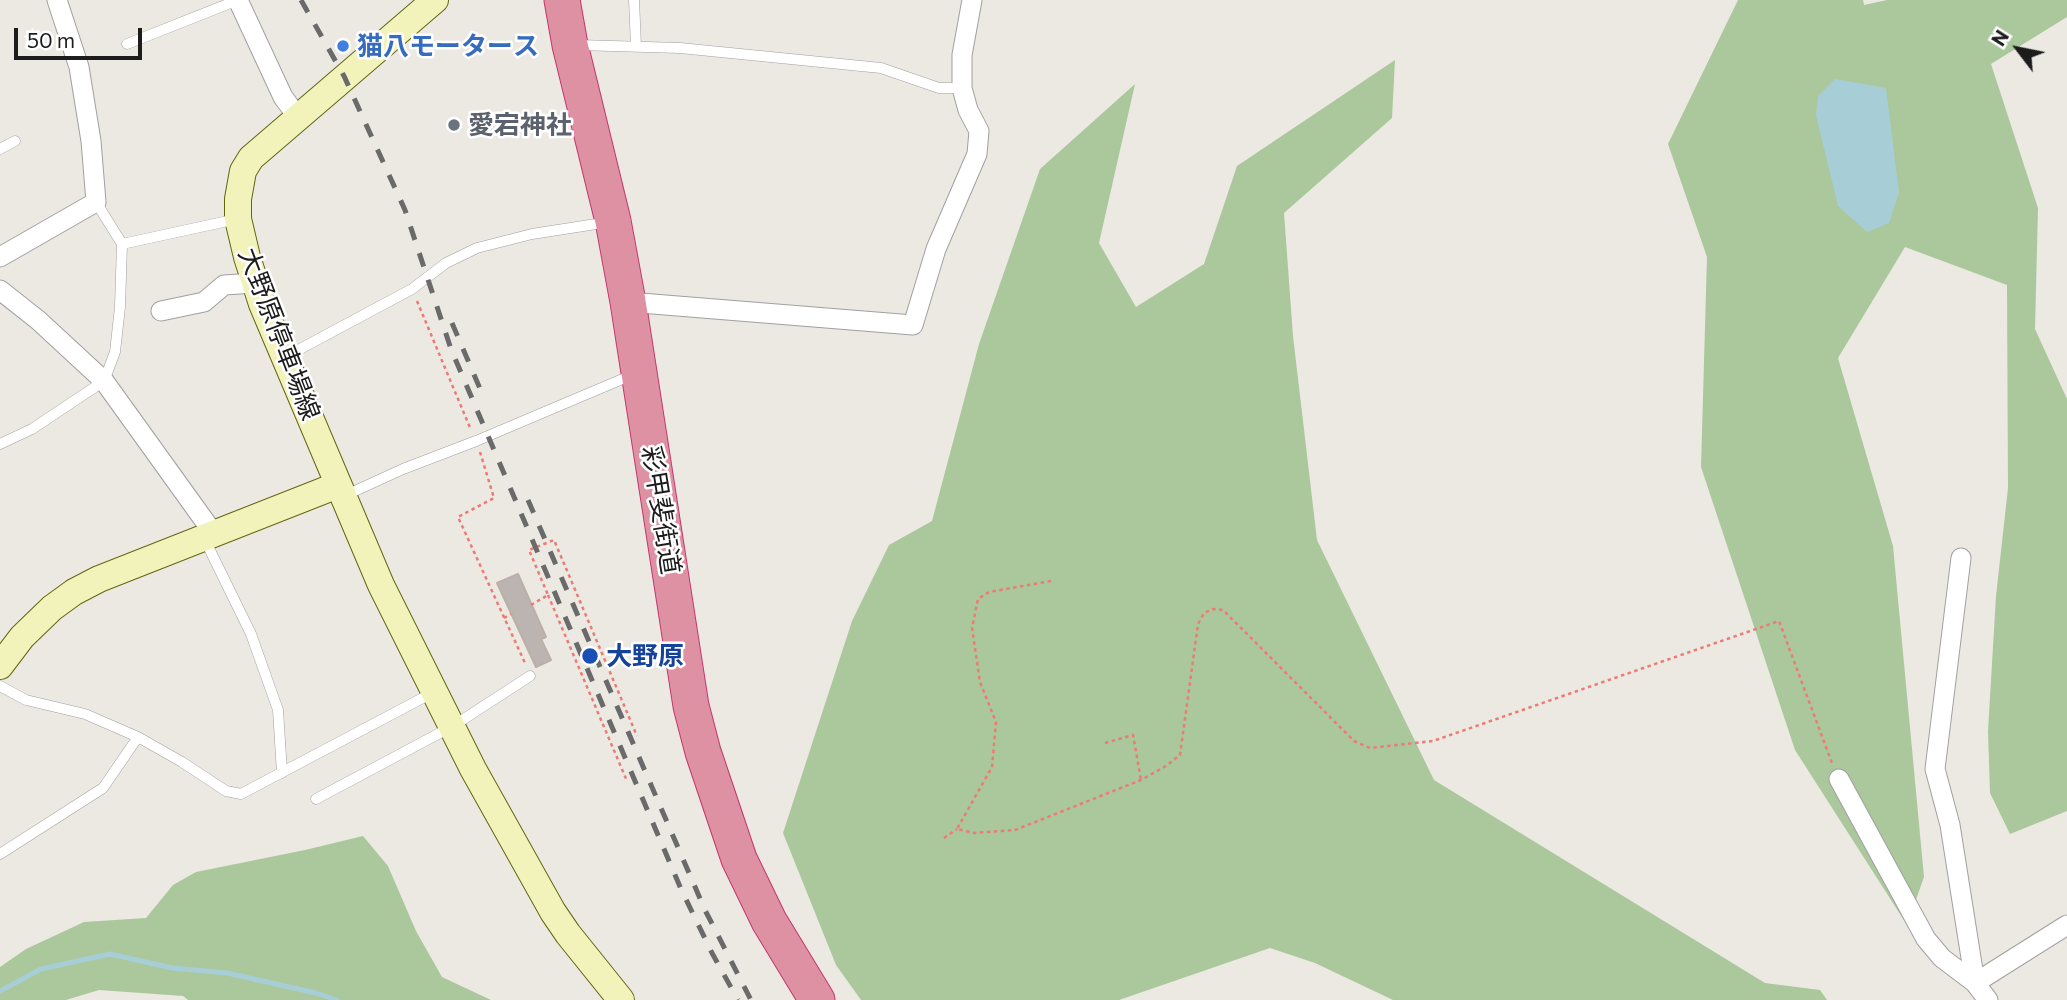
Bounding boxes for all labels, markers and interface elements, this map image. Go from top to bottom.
scale bar [18,14,145,58]
north arrow [1983,14,2053,84]
text: N [1986,25,2013,50]
text: 50 m [27,27,75,52]
place label: 猫八モータース [357,30,539,62]
marker: 猫八モータース [335,38,351,54]
place label: 愛宕神社 [468,109,572,141]
marker: 愛宕神社 [446,117,462,133]
street label: 大野原停車場線 [232,243,326,425]
street label: 彩甲斐街道 [635,443,687,577]
place label: 大野原 [606,640,684,672]
marker: 大野原 [580,646,600,666]

